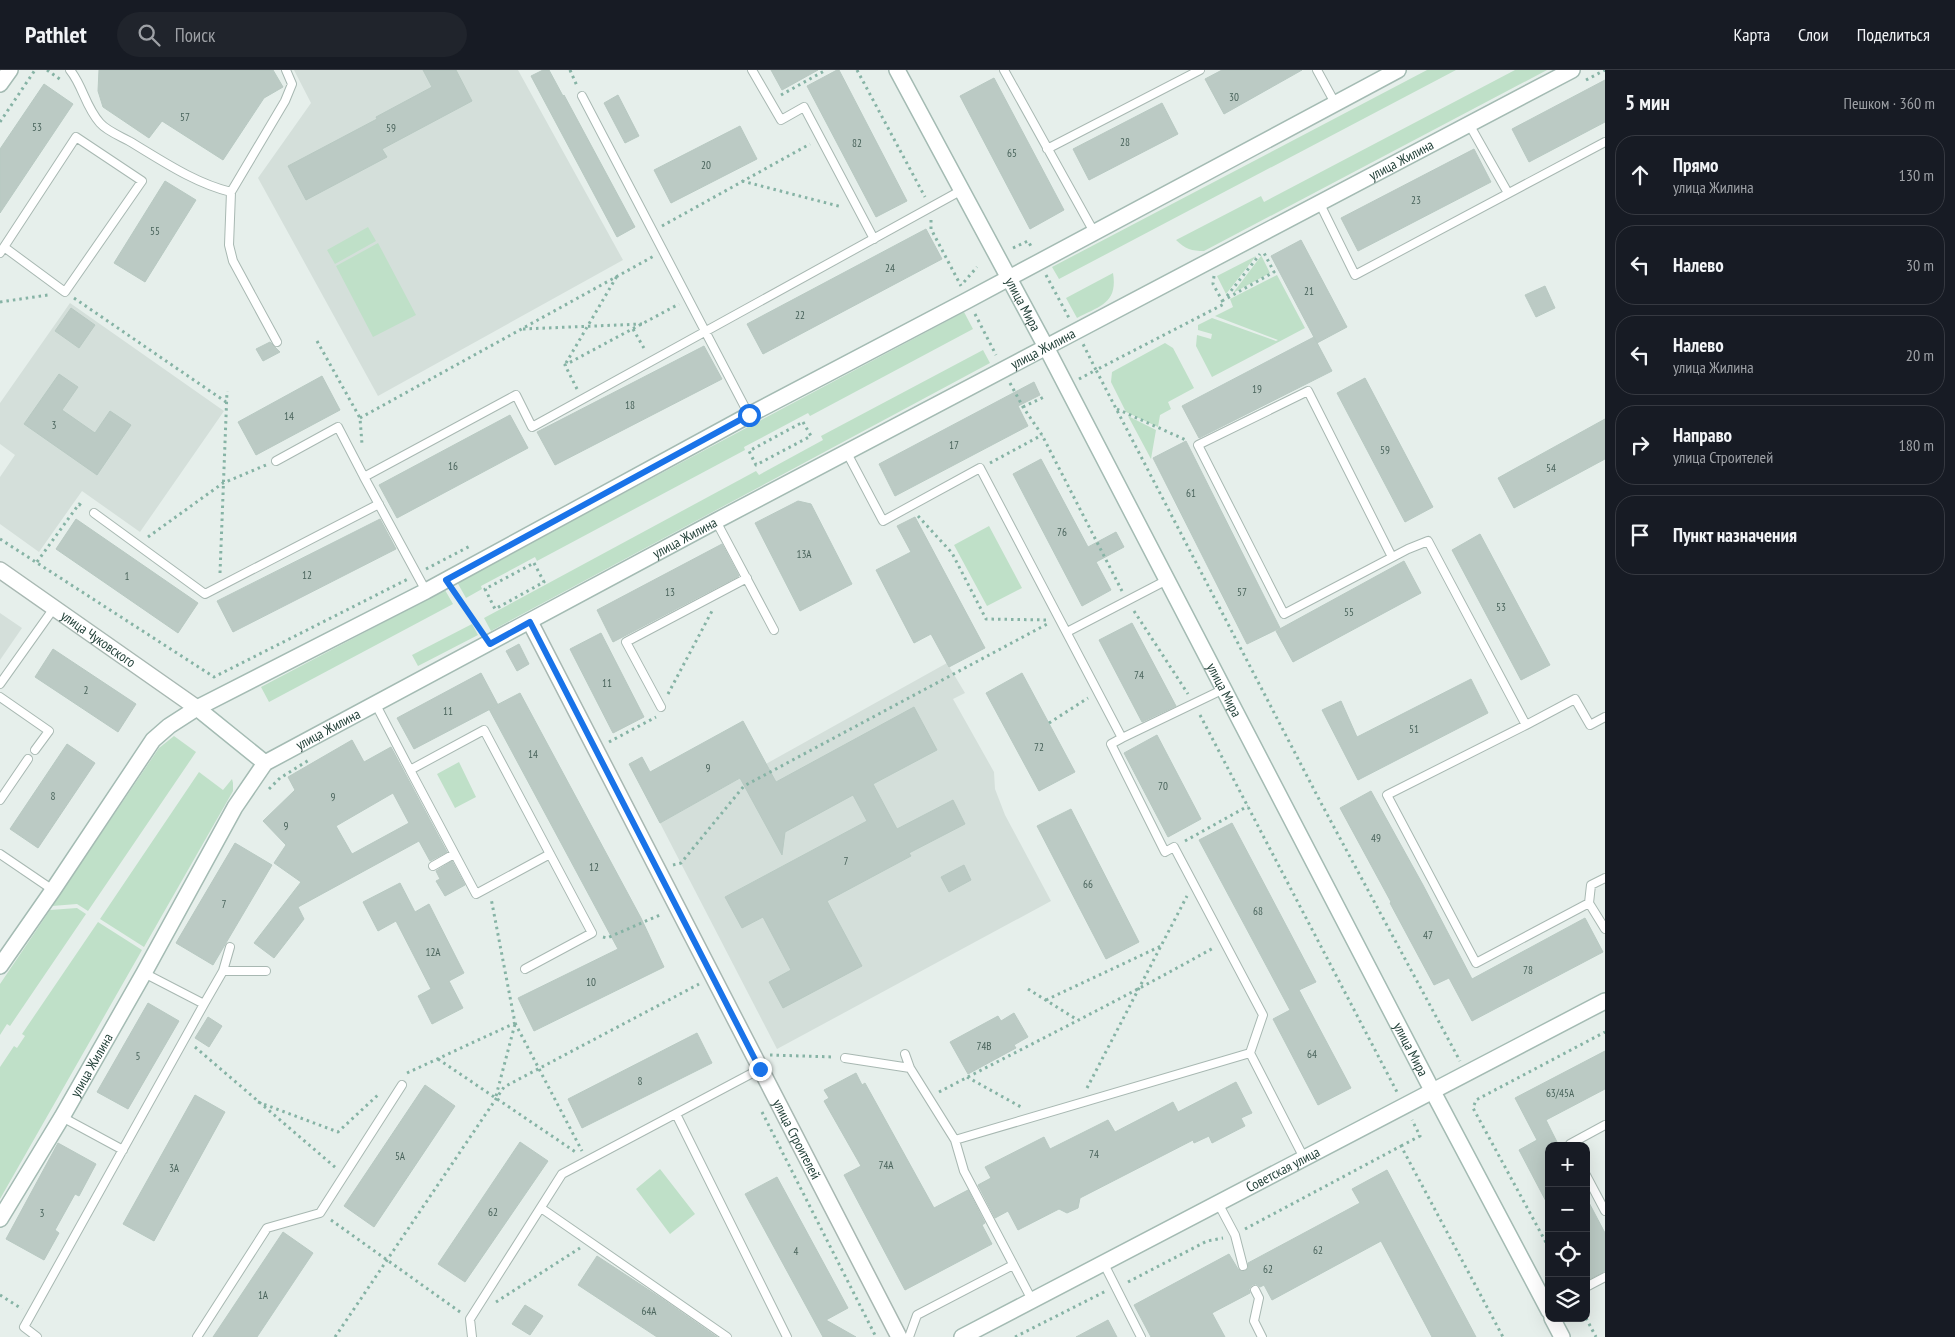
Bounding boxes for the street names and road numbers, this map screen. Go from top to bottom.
street label: улица Жилина [1366,136,1437,184]
street label: улица Мира [1001,274,1045,334]
street label: улица Жилина [1008,324,1078,373]
street label: улица Жилина [649,513,720,562]
street label: улица Чуковского [57,606,139,671]
street label: улица Мира [1203,660,1246,720]
street label: улица Жилина [293,705,363,754]
street label: улица Мира [1389,1019,1432,1079]
street label: улица Жилина [66,1030,117,1100]
street label: улица Строителей [769,1096,825,1182]
street label: Советская улица [1243,1143,1323,1196]

